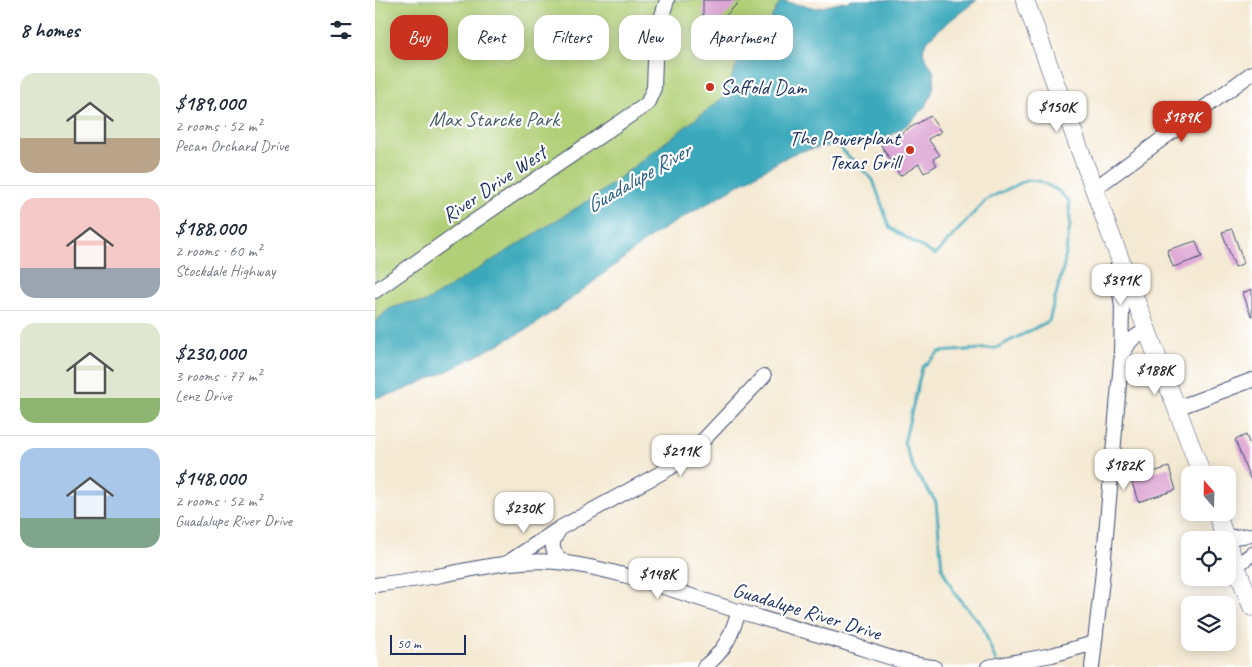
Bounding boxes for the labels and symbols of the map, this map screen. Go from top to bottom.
place label: Saffold Dam [720,74,808,100]
marker: Saffold Dam [704,81,716,93]
pin: $150K [1022,90,1092,133]
pin: $189K [1147,100,1217,143]
park label: Max Starcke Park [429,106,561,132]
place label: The Powerplant Texas Grill [789,125,903,175]
water label: Guadalupe River [581,135,698,219]
street label: River Drive West [437,138,554,228]
marker: The Powerplant Texas Grill [904,144,916,156]
pin: $391K [1086,264,1156,306]
pin: $188K [1120,354,1190,396]
pin: $211K [646,434,716,477]
pin: $182K [1089,448,1159,491]
north arrow [1181,466,1236,521]
pin: $230K [489,492,559,534]
pin: $148K [623,558,693,600]
street label: Guadalupe River Drive [730,576,885,646]
scale bar [390,632,466,655]

